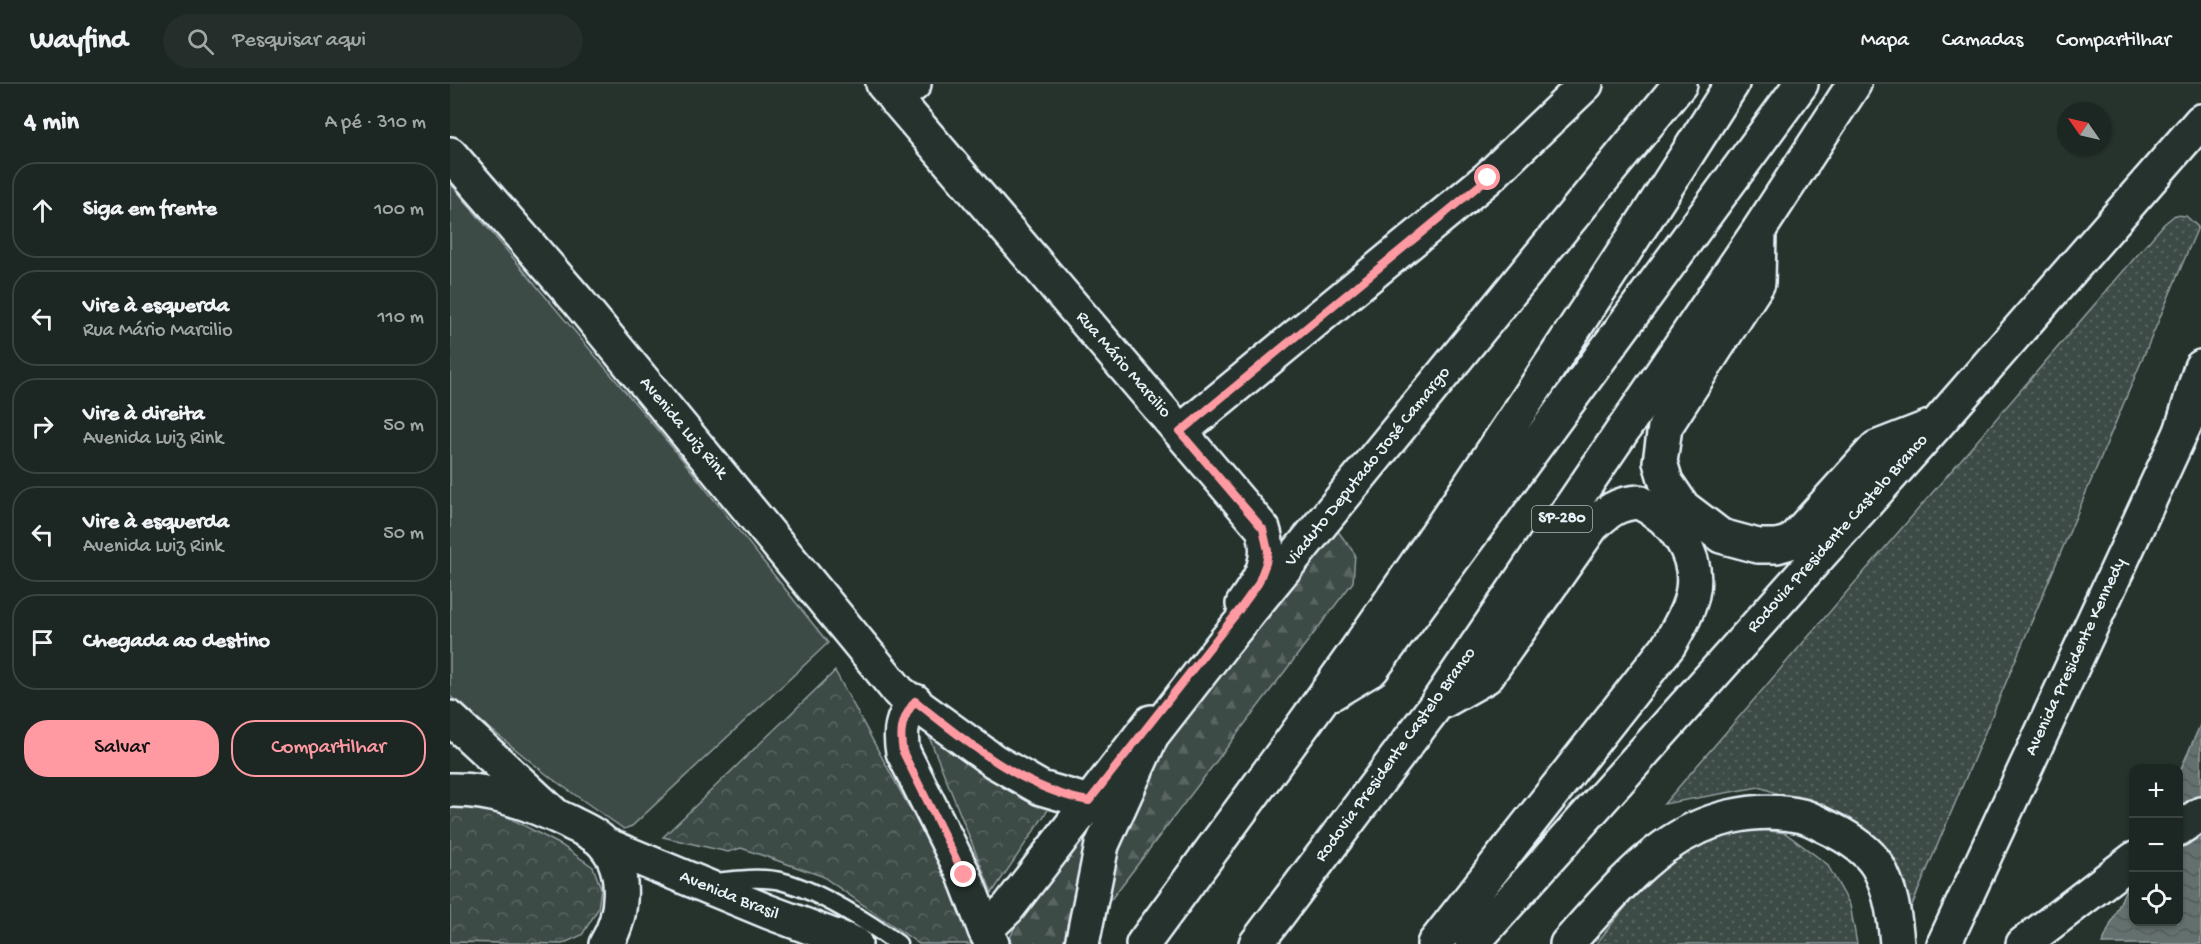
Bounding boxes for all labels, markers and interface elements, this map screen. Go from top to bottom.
search box [163,14,583,68]
text: Wayfind [30,25,127,58]
icon: search [184,25,217,58]
text: Pesquisar aqui [232,28,366,54]
text: Mapa [1861,29,1909,54]
text: Camadas [1942,29,2023,54]
text: Compartilhar [2056,29,2171,54]
north arrow [2057,102,2111,156]
text: 4 min [24,108,79,139]
text: A pé · 310 m [325,112,426,135]
route start [1474,164,1500,190]
icon: ahead [26,194,59,227]
text: Siga em frente [83,197,217,223]
text: 100 m [374,199,424,222]
text: Vire à esquerda [83,294,229,320]
icon: left [26,302,59,335]
text: 110 m [378,307,424,330]
street label: Rua Mário Marcilio [1071,307,1175,423]
text: Rua Mário Marcilio [83,320,233,343]
street label: Viaduto Deputado José Camargo [1280,363,1455,572]
street label: Avenida Luiz Rink [634,373,733,485]
text: Vire à direita [83,402,205,428]
icon: right [26,410,59,443]
text: 50 m [383,415,424,438]
text: Avenida Luiz Rink [83,428,223,451]
street label: Rodovia Presidente Castelo Branco [1743,430,1933,638]
road number: SP-280 [1532,506,1592,532]
text: Vire à esquerda [83,510,229,536]
icon: left [26,518,59,551]
text: 50 m [383,523,424,546]
text: Avenida Luiz Rink [83,536,223,559]
street label: Avenida Presidente Kennedy [2021,555,2131,759]
icon: arrive [26,626,59,659]
text: Chegada ao destino [83,629,270,655]
street label: Rodovia Presidente Castelo Branco [1311,644,1481,866]
button: Salvar [24,720,219,777]
button: Compartilhar [231,720,426,777]
map controls [2129,764,2183,926]
button: + [2129,764,2183,818]
button: − [2129,818,2183,872]
route end [950,861,976,887]
street label: Avenida Brasil [676,867,782,925]
button: locate [2129,872,2183,926]

